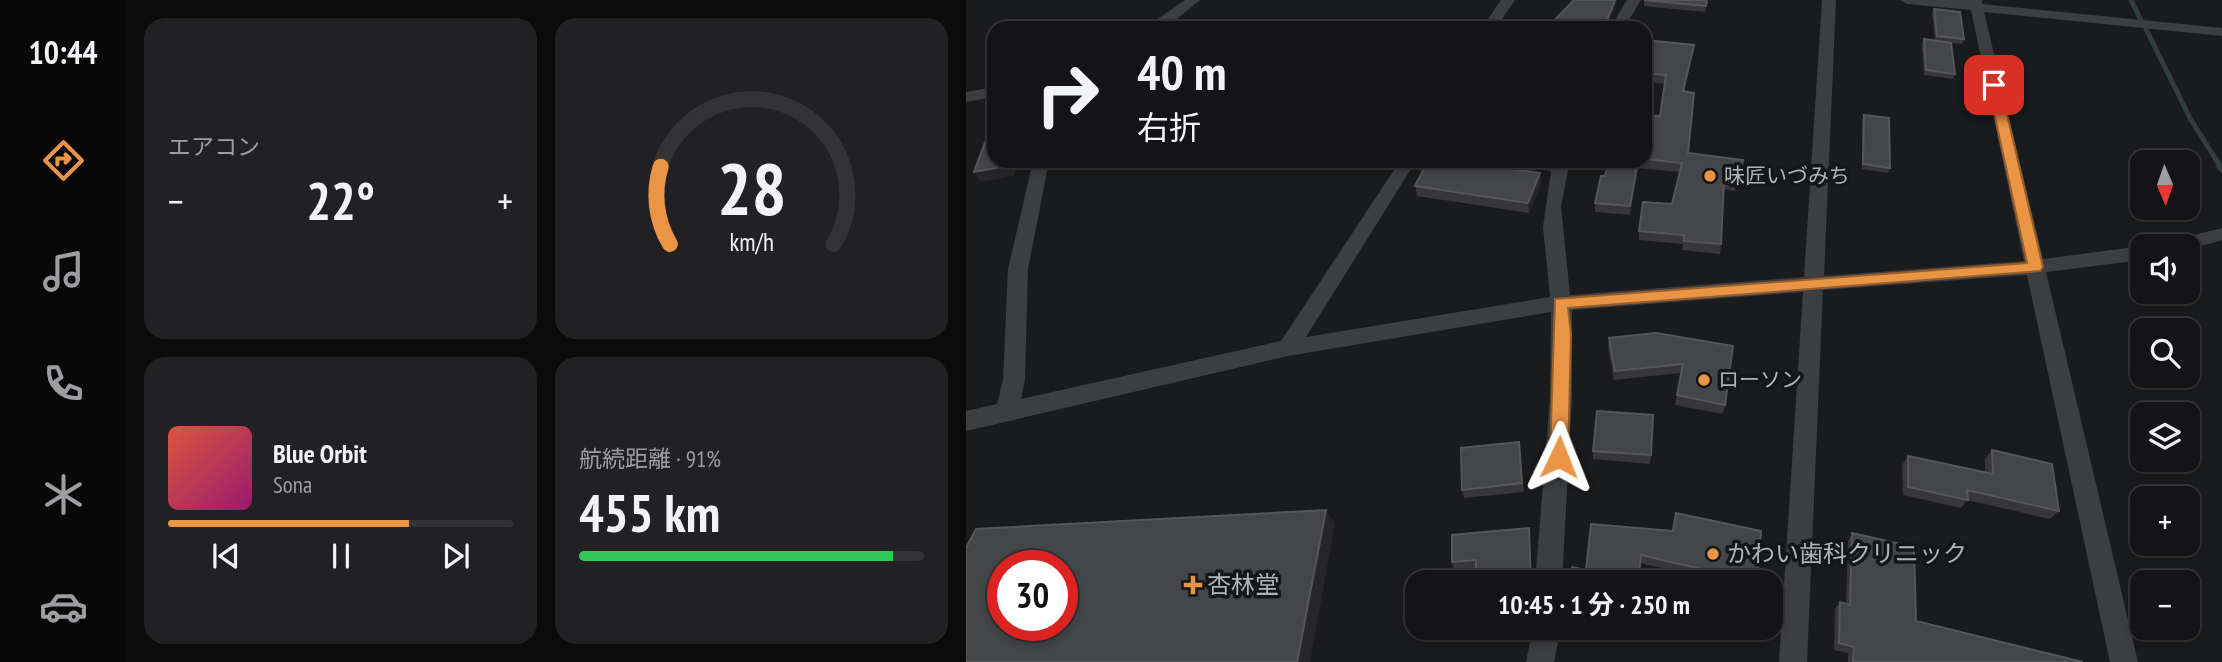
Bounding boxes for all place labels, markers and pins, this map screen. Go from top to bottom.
pin [1964,55,2024,115]
place label: 味匠いづみち [1724,162,1850,189]
marker: 味匠いづみち [1702,168,1718,184]
place label: ローソン [1718,366,1802,393]
marker: ローソン [1696,372,1712,388]
place label: かわい歯科クリニック [1727,538,1967,569]
marker: かわい歯科クリニック [1705,546,1721,562]
place label: 杏林堂 [1207,569,1279,600]
marker: 杏林堂 [1185,577,1201,593]

